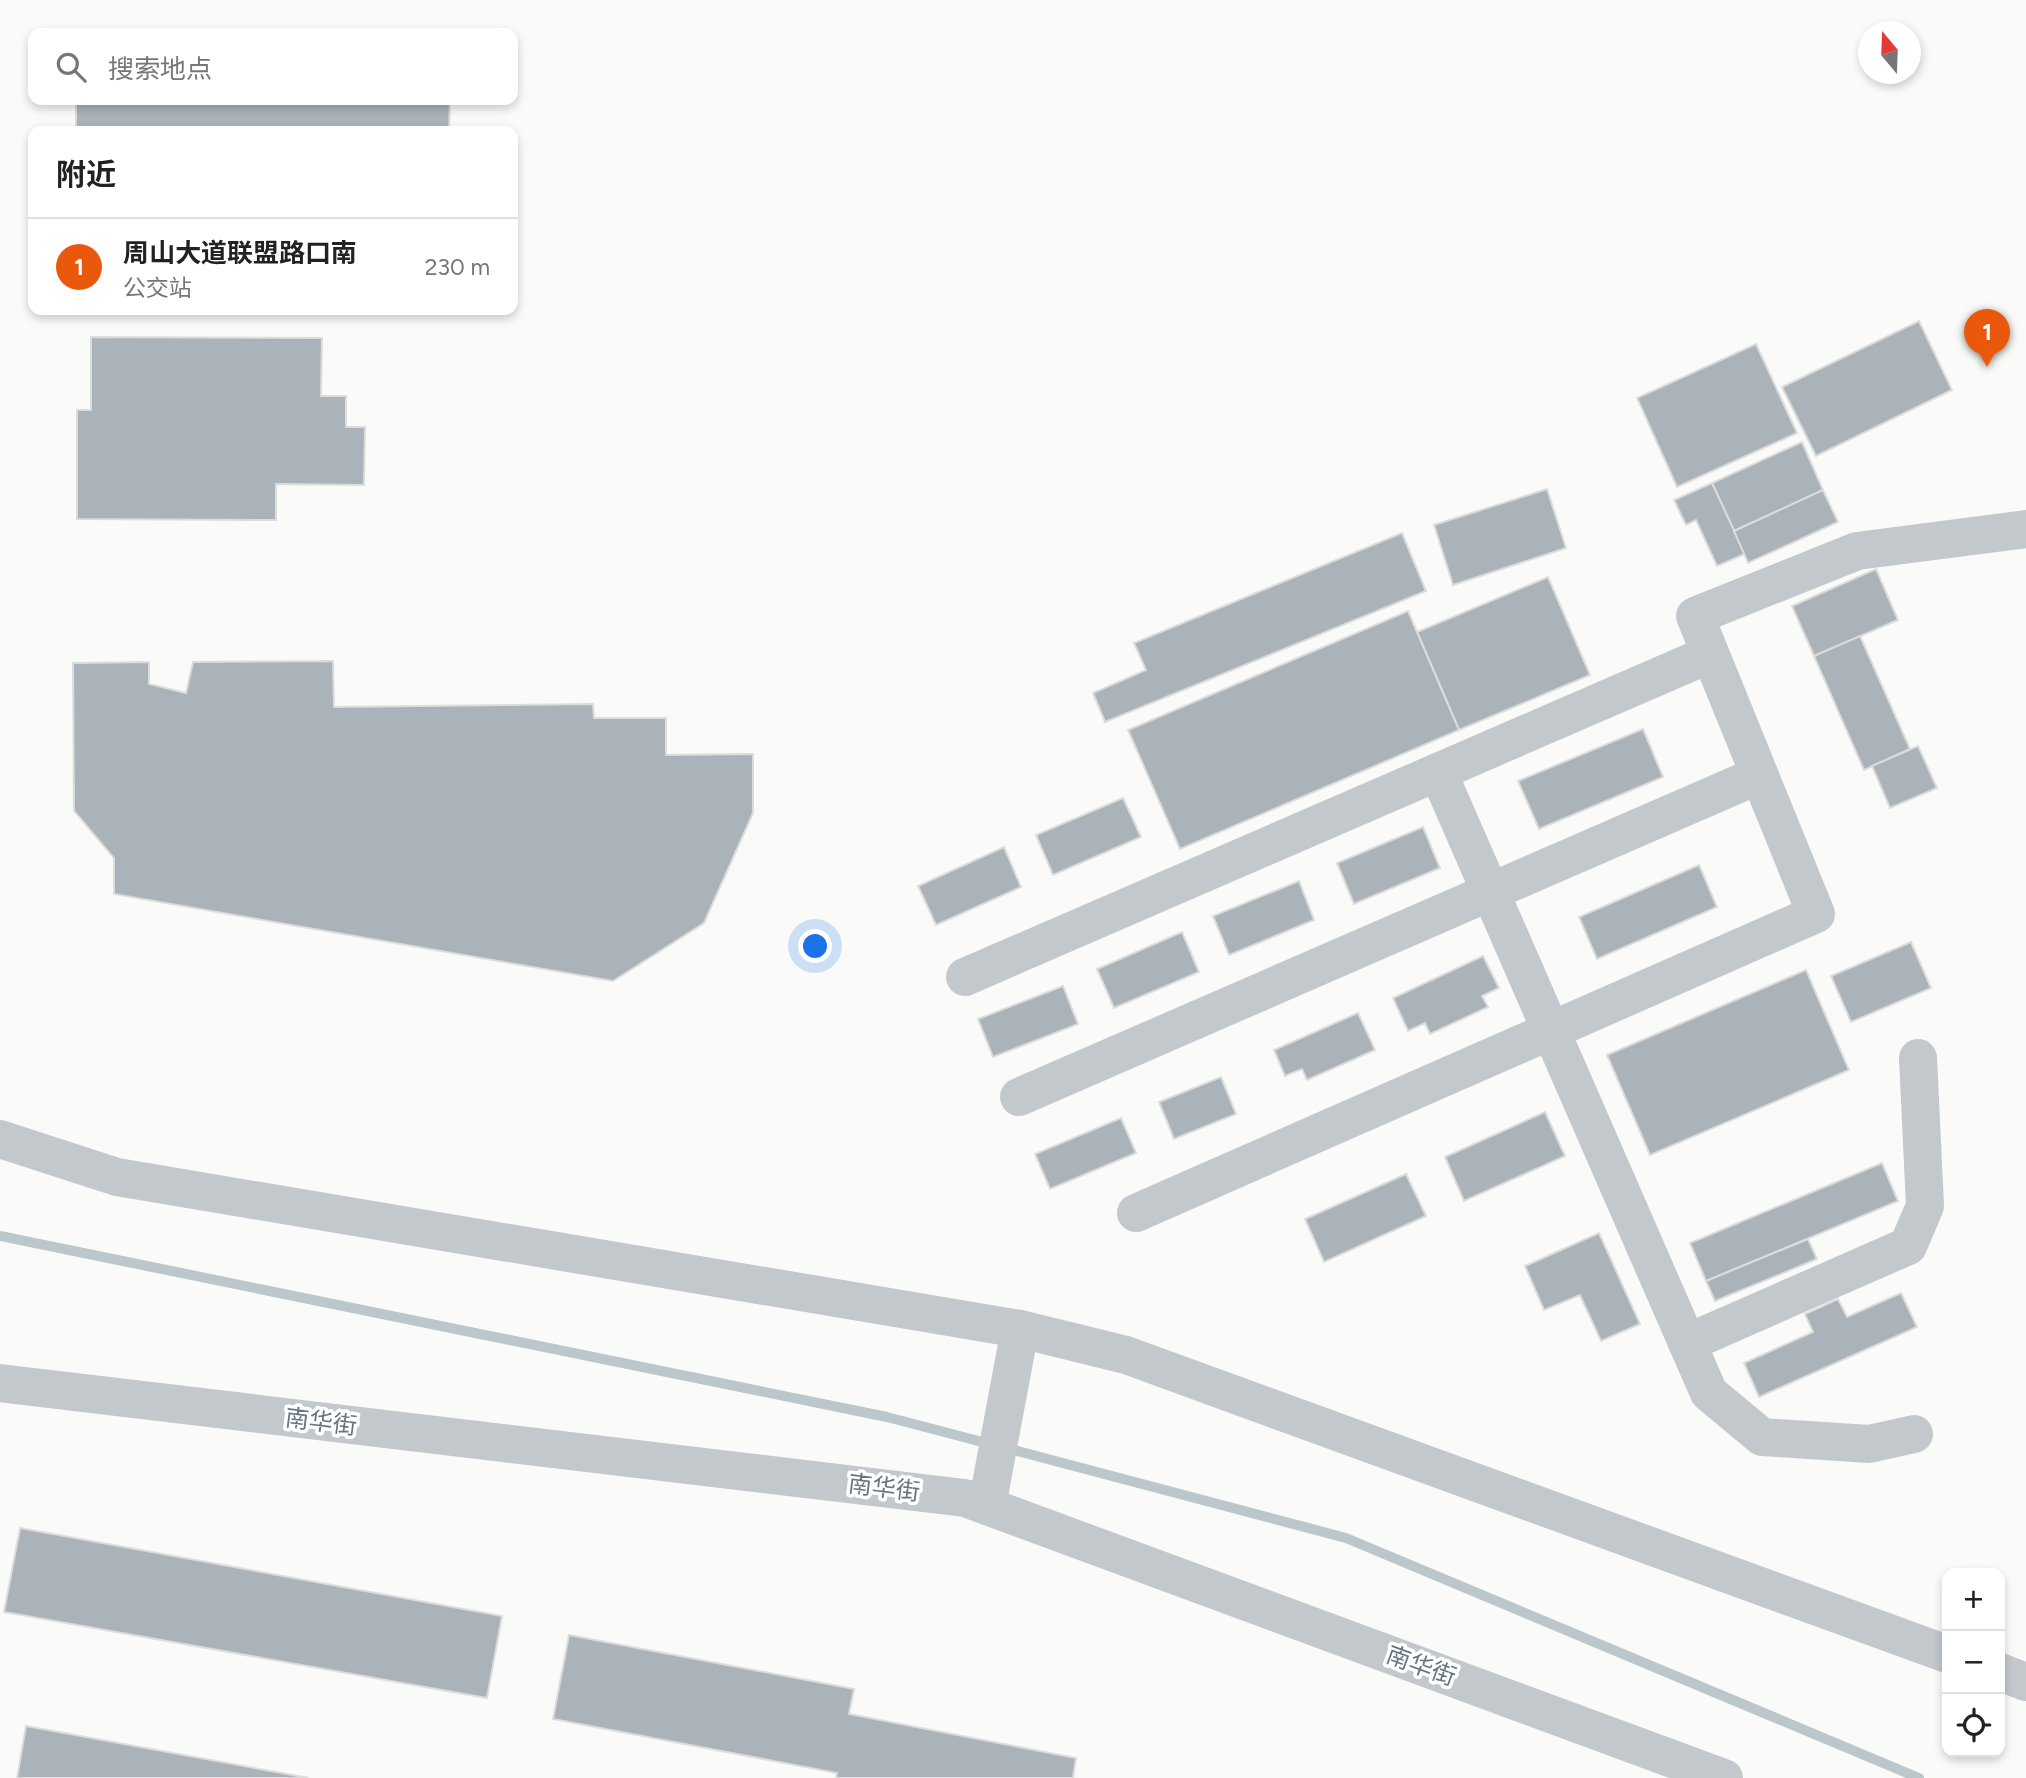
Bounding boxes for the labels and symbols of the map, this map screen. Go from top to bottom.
north arrow [1858,21,1921,84]
pin: 1 [1964,309,2010,367]
your location [798,929,832,963]
street label: 南华街 [284,1403,359,1440]
street label: 南华街 [847,1469,922,1506]
street label: 南华街 [1382,1640,1460,1691]

